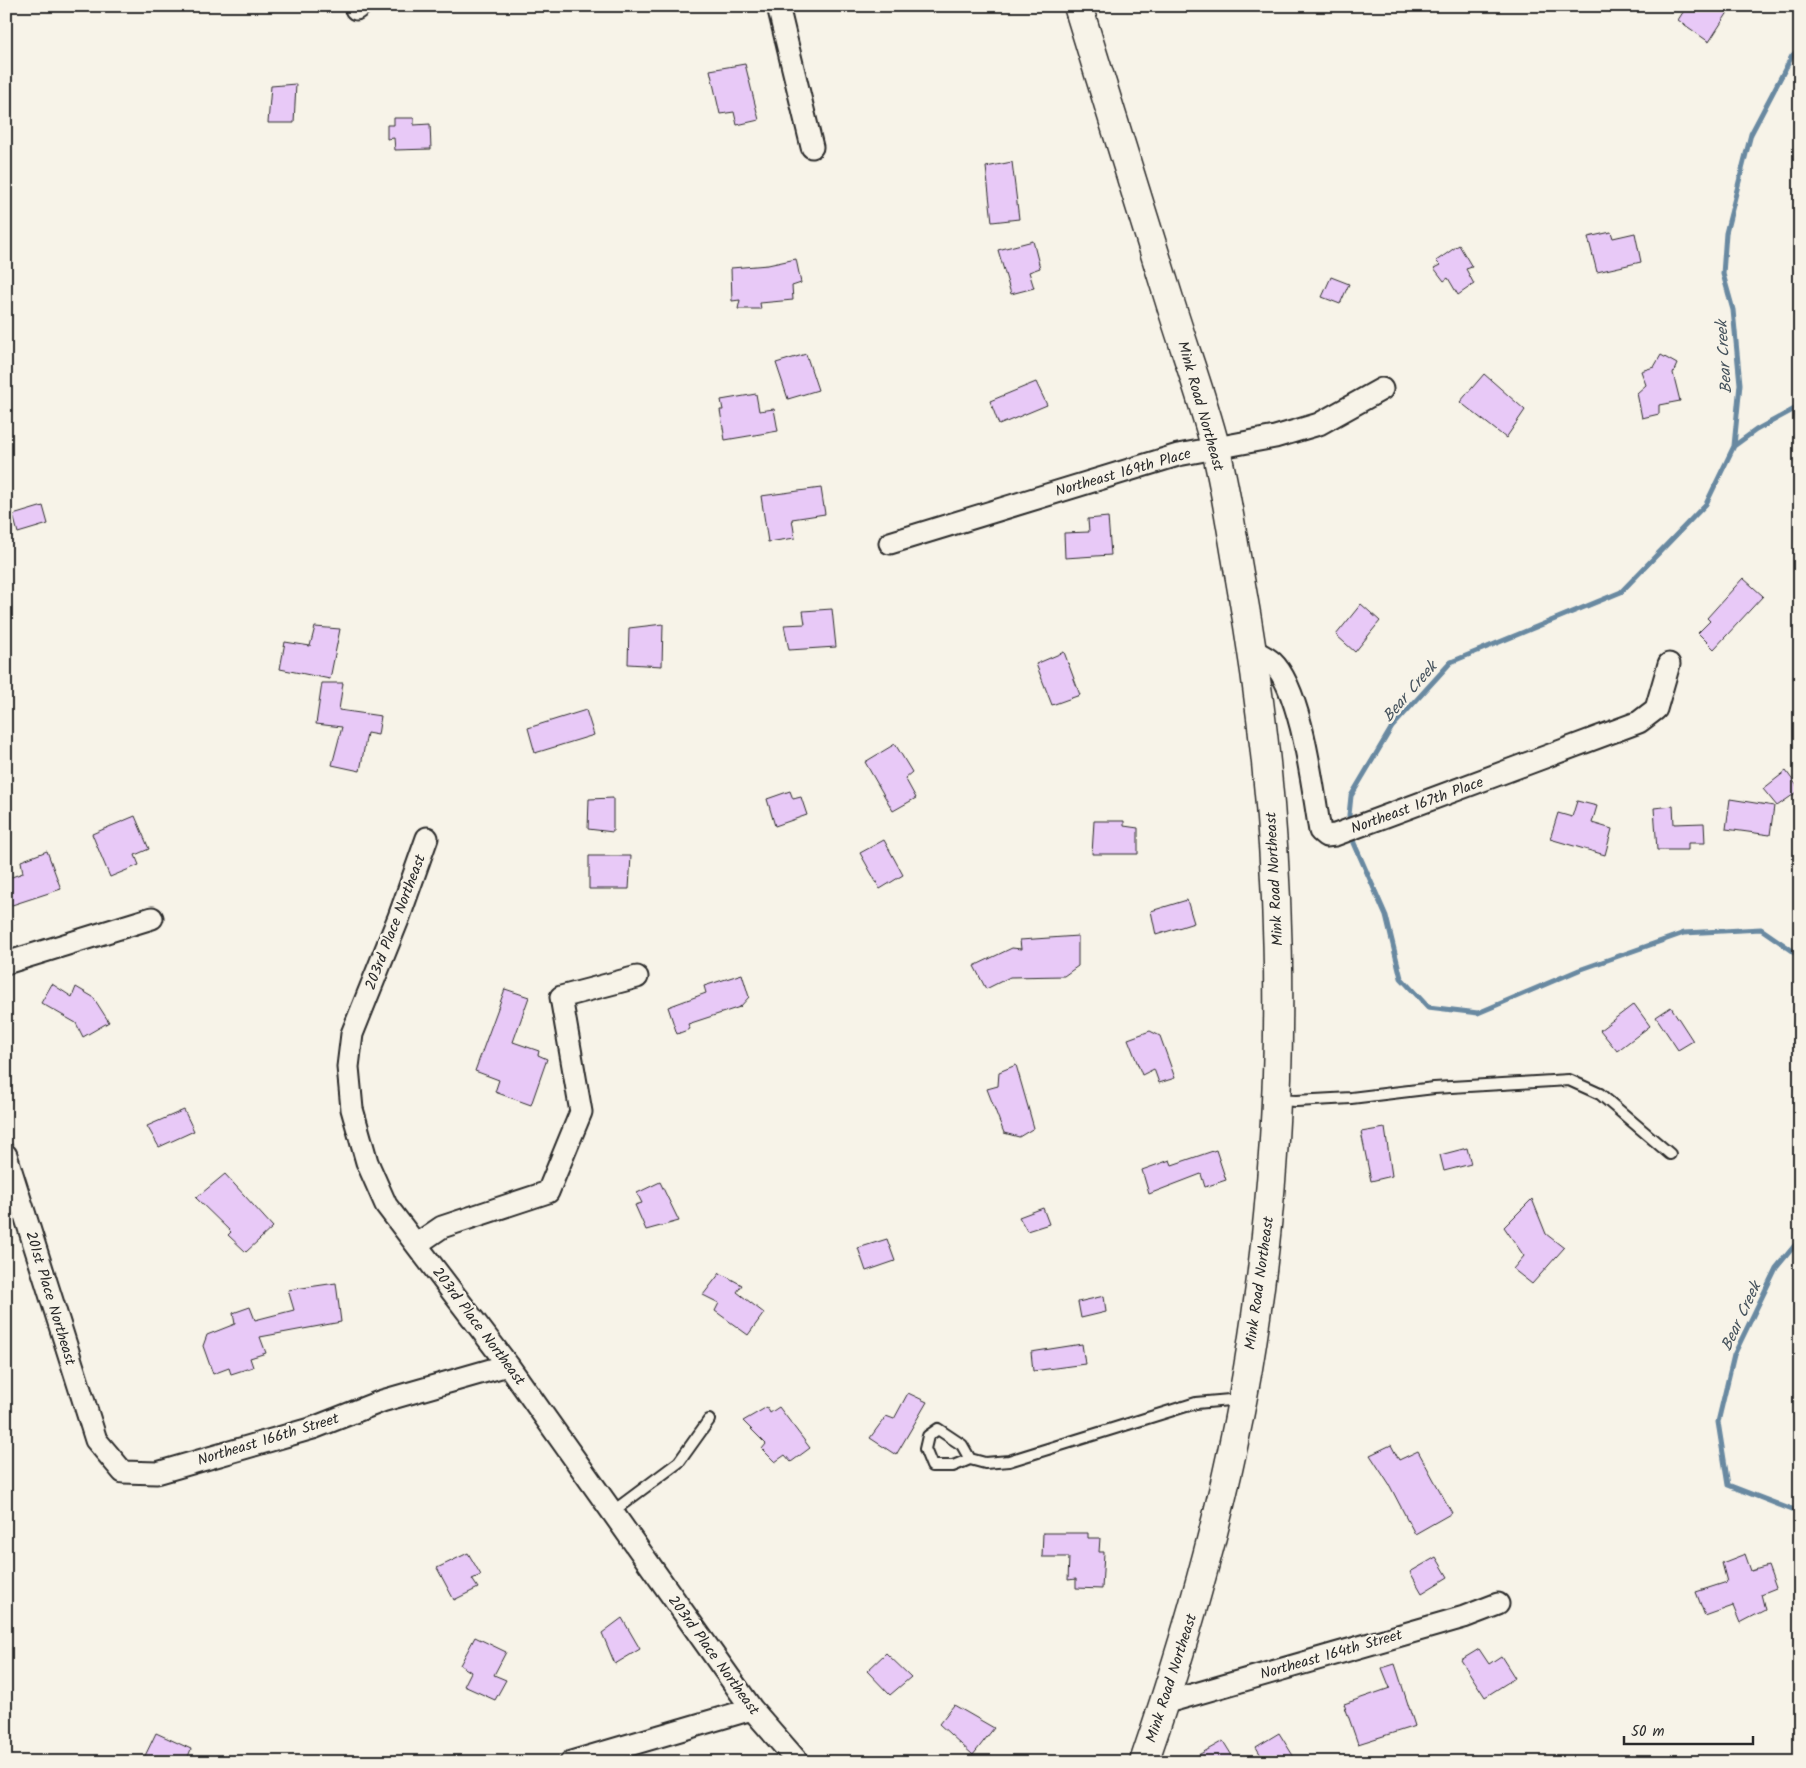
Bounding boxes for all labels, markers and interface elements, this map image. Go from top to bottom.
water label: Bear Creek [1709,317,1740,394]
street label: Mink Road Northeast [1170,338,1230,474]
street label: Northeast 169th Place [1053,442,1194,504]
water label: Bear Creek [1377,654,1445,728]
street label: Northeast 167th Place [1348,771,1487,841]
street label: Mink Road Northeast [1259,811,1290,947]
street label: 203rd Place Northeast [359,851,433,994]
street label: Mink Road Northeast [1239,1215,1281,1351]
street label: 201st Place Northeast [18,1228,82,1369]
street label: 203rd Place Northeast [426,1262,531,1391]
water label: Bear Creek [1715,1276,1769,1355]
street label: Northeast 166th Street [194,1407,342,1473]
street label: 203rd Place Northeast [661,1591,765,1721]
street label: Mink Road Northeast [1140,1611,1204,1746]
street label: Northeast 164th Street [1257,1623,1405,1687]
scale bar [1624,1713,1752,1745]
text: 50 m [1631,1720,1665,1744]

